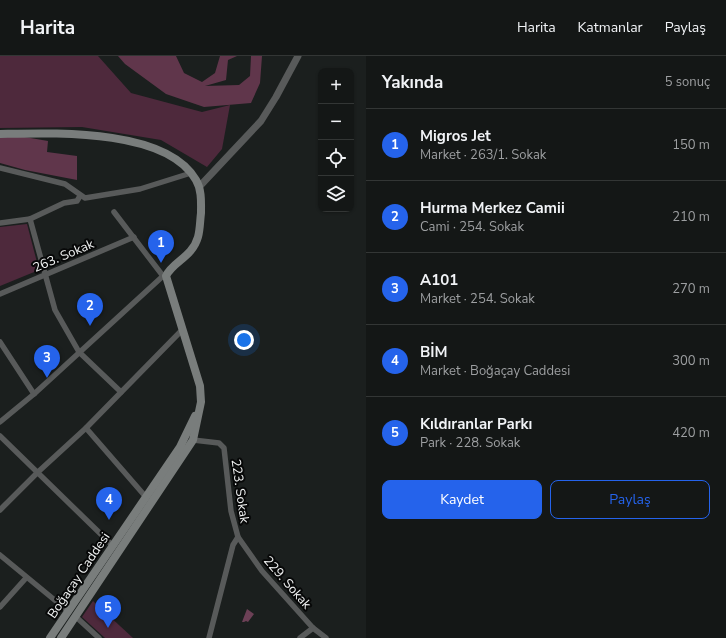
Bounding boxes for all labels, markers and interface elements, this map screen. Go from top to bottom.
text: Harita [20,15,75,41]
text: Harita [517,18,556,37]
text: Katmanlar [578,18,643,37]
text: Paylaş [665,18,706,37]
map controls [318,68,354,212]
button: + [318,68,354,104]
text: Yakında [382,71,443,94]
text: 5 sonuç [665,73,710,91]
button: − [318,104,354,140]
text: Migros Jet [420,126,491,146]
text: 1 [391,136,399,154]
text: 150 m [672,136,710,154]
button: locate [318,140,354,176]
text: Market · 263/1. Sokak [420,146,546,164]
button: layers [318,176,354,212]
text: Hurma Merkez Camii [420,198,565,218]
text: 2 [391,208,399,226]
text: 210 m [672,208,710,226]
text: Cami · 254. Sokak [420,218,524,236]
pin: 1 [148,230,174,263]
street label: 263. Sokak [30,235,97,277]
text: A101 [420,270,458,290]
text: 3 [391,280,399,298]
text: 270 m [672,280,710,298]
text: Market · 254. Sokak [420,290,535,308]
pin: 2 [77,293,103,326]
your location [234,330,254,350]
text: BİM [420,342,448,362]
pin: 3 [34,345,60,378]
text: 4 [391,352,399,370]
text: 300 m [672,352,710,370]
text: Market · Boğaçay Caddesi [420,362,570,380]
text: Kıldıranlar Parkı [420,414,532,434]
text: 5 [391,424,399,442]
text: 420 m [672,424,710,442]
text: Park · 228. Sokak [420,434,520,452]
street label: 223. Sokak [227,458,253,525]
button: Kaydet [382,480,542,519]
button: Paylaş [550,480,710,519]
pin: 4 [96,487,122,520]
street label: Boğaçay Caddesi [43,529,114,622]
street label: 229. Sokak [259,552,316,613]
pin: 5 [95,595,121,628]

